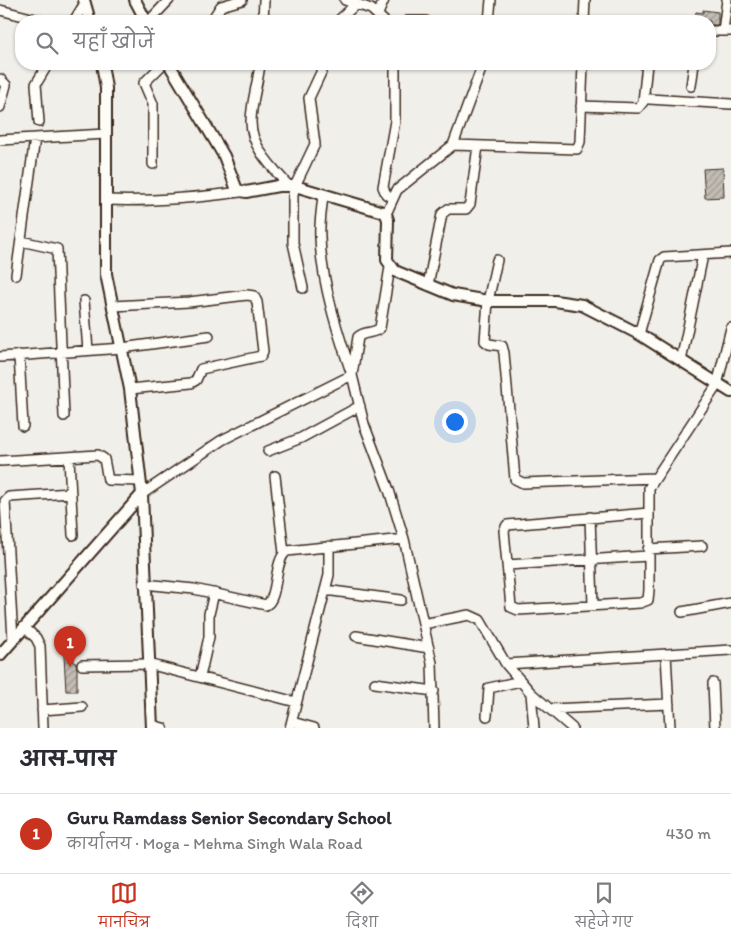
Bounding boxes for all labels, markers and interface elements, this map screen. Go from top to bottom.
search box [15,15,716,70]
icon: search [33,29,61,57]
text: यहाँ खोजें [73,30,154,53]
your location [442,409,468,435]
pin: 1 [54,626,86,667]
text: आस-पास [20,746,116,771]
text: Guru Ramdass Senior Secondary School [67,806,392,829]
text: 1 [32,824,40,843]
text: 430 m [666,824,711,843]
text: कार्यालय · Moga - Mehma Singh Wala Road [67,834,363,853]
tab: मानचित्र [98,879,150,938]
tab: दिशा [346,879,378,938]
tab: सहेजे गए [575,879,633,938]

